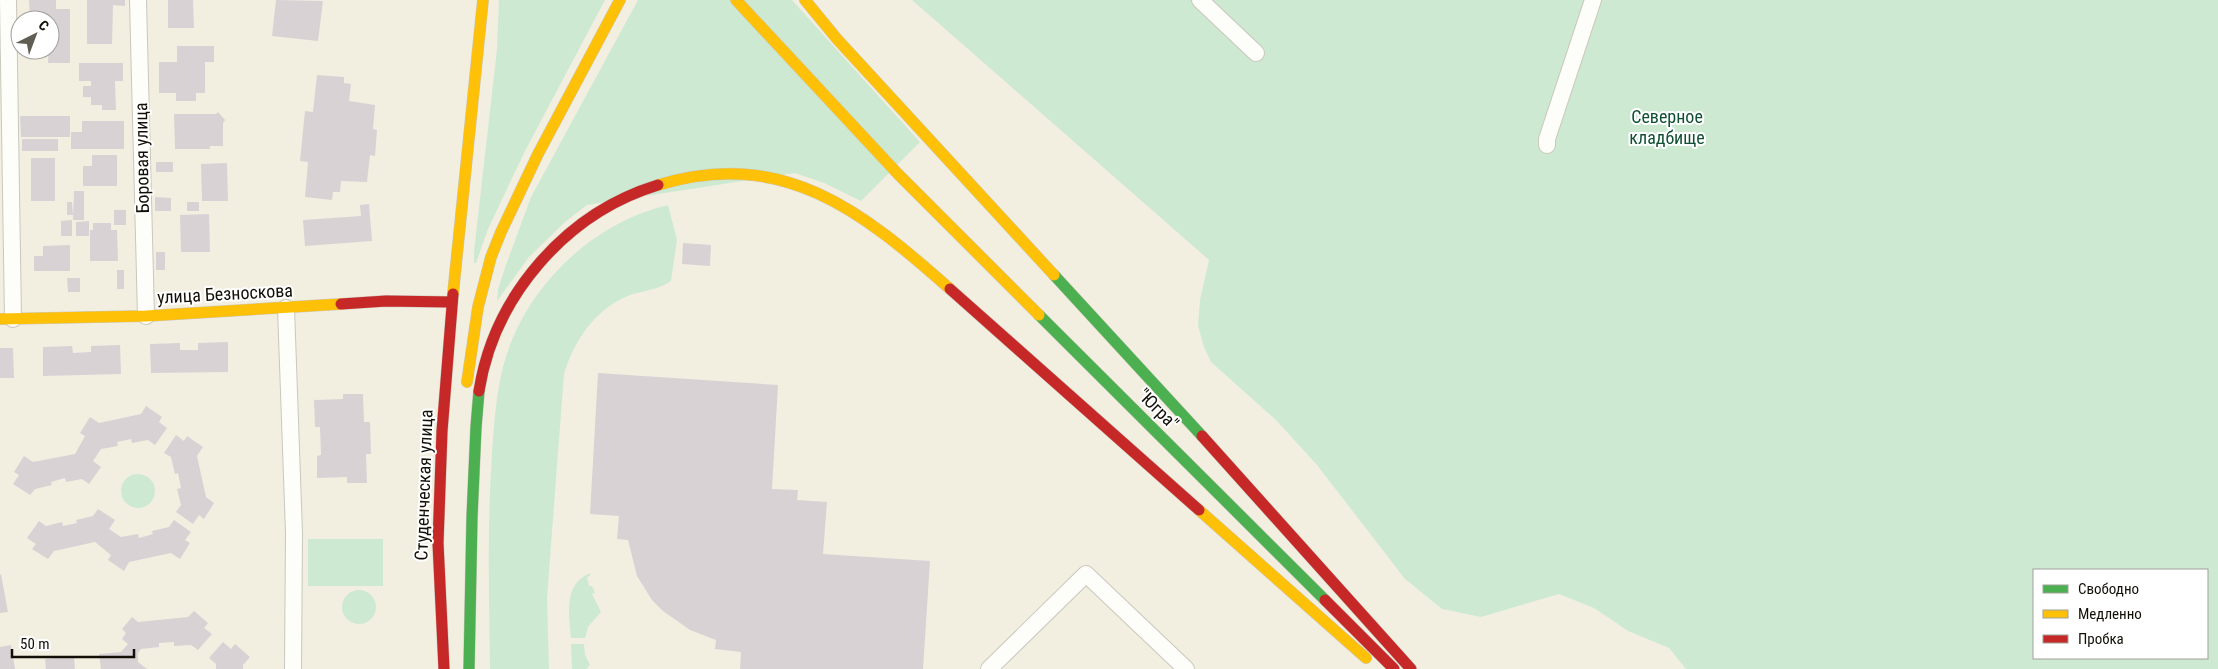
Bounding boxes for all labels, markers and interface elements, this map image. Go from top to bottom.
north arrow [10,10,60,60]
text: С [35,17,52,34]
street label: Боровая улица [130,102,153,214]
park label: Северное кладбище [1629,106,1705,148]
street label: улица Безноскова [157,279,293,308]
street label: "Югра" [1134,384,1183,433]
street label: Студенческая улица [410,409,437,561]
legend [2033,569,2208,659]
text: Свободно [2078,580,2139,598]
text: Медленно [2078,605,2142,623]
scale bar [12,626,135,658]
text: Пробка [2078,630,2124,648]
text: 50 m [20,635,50,653]

